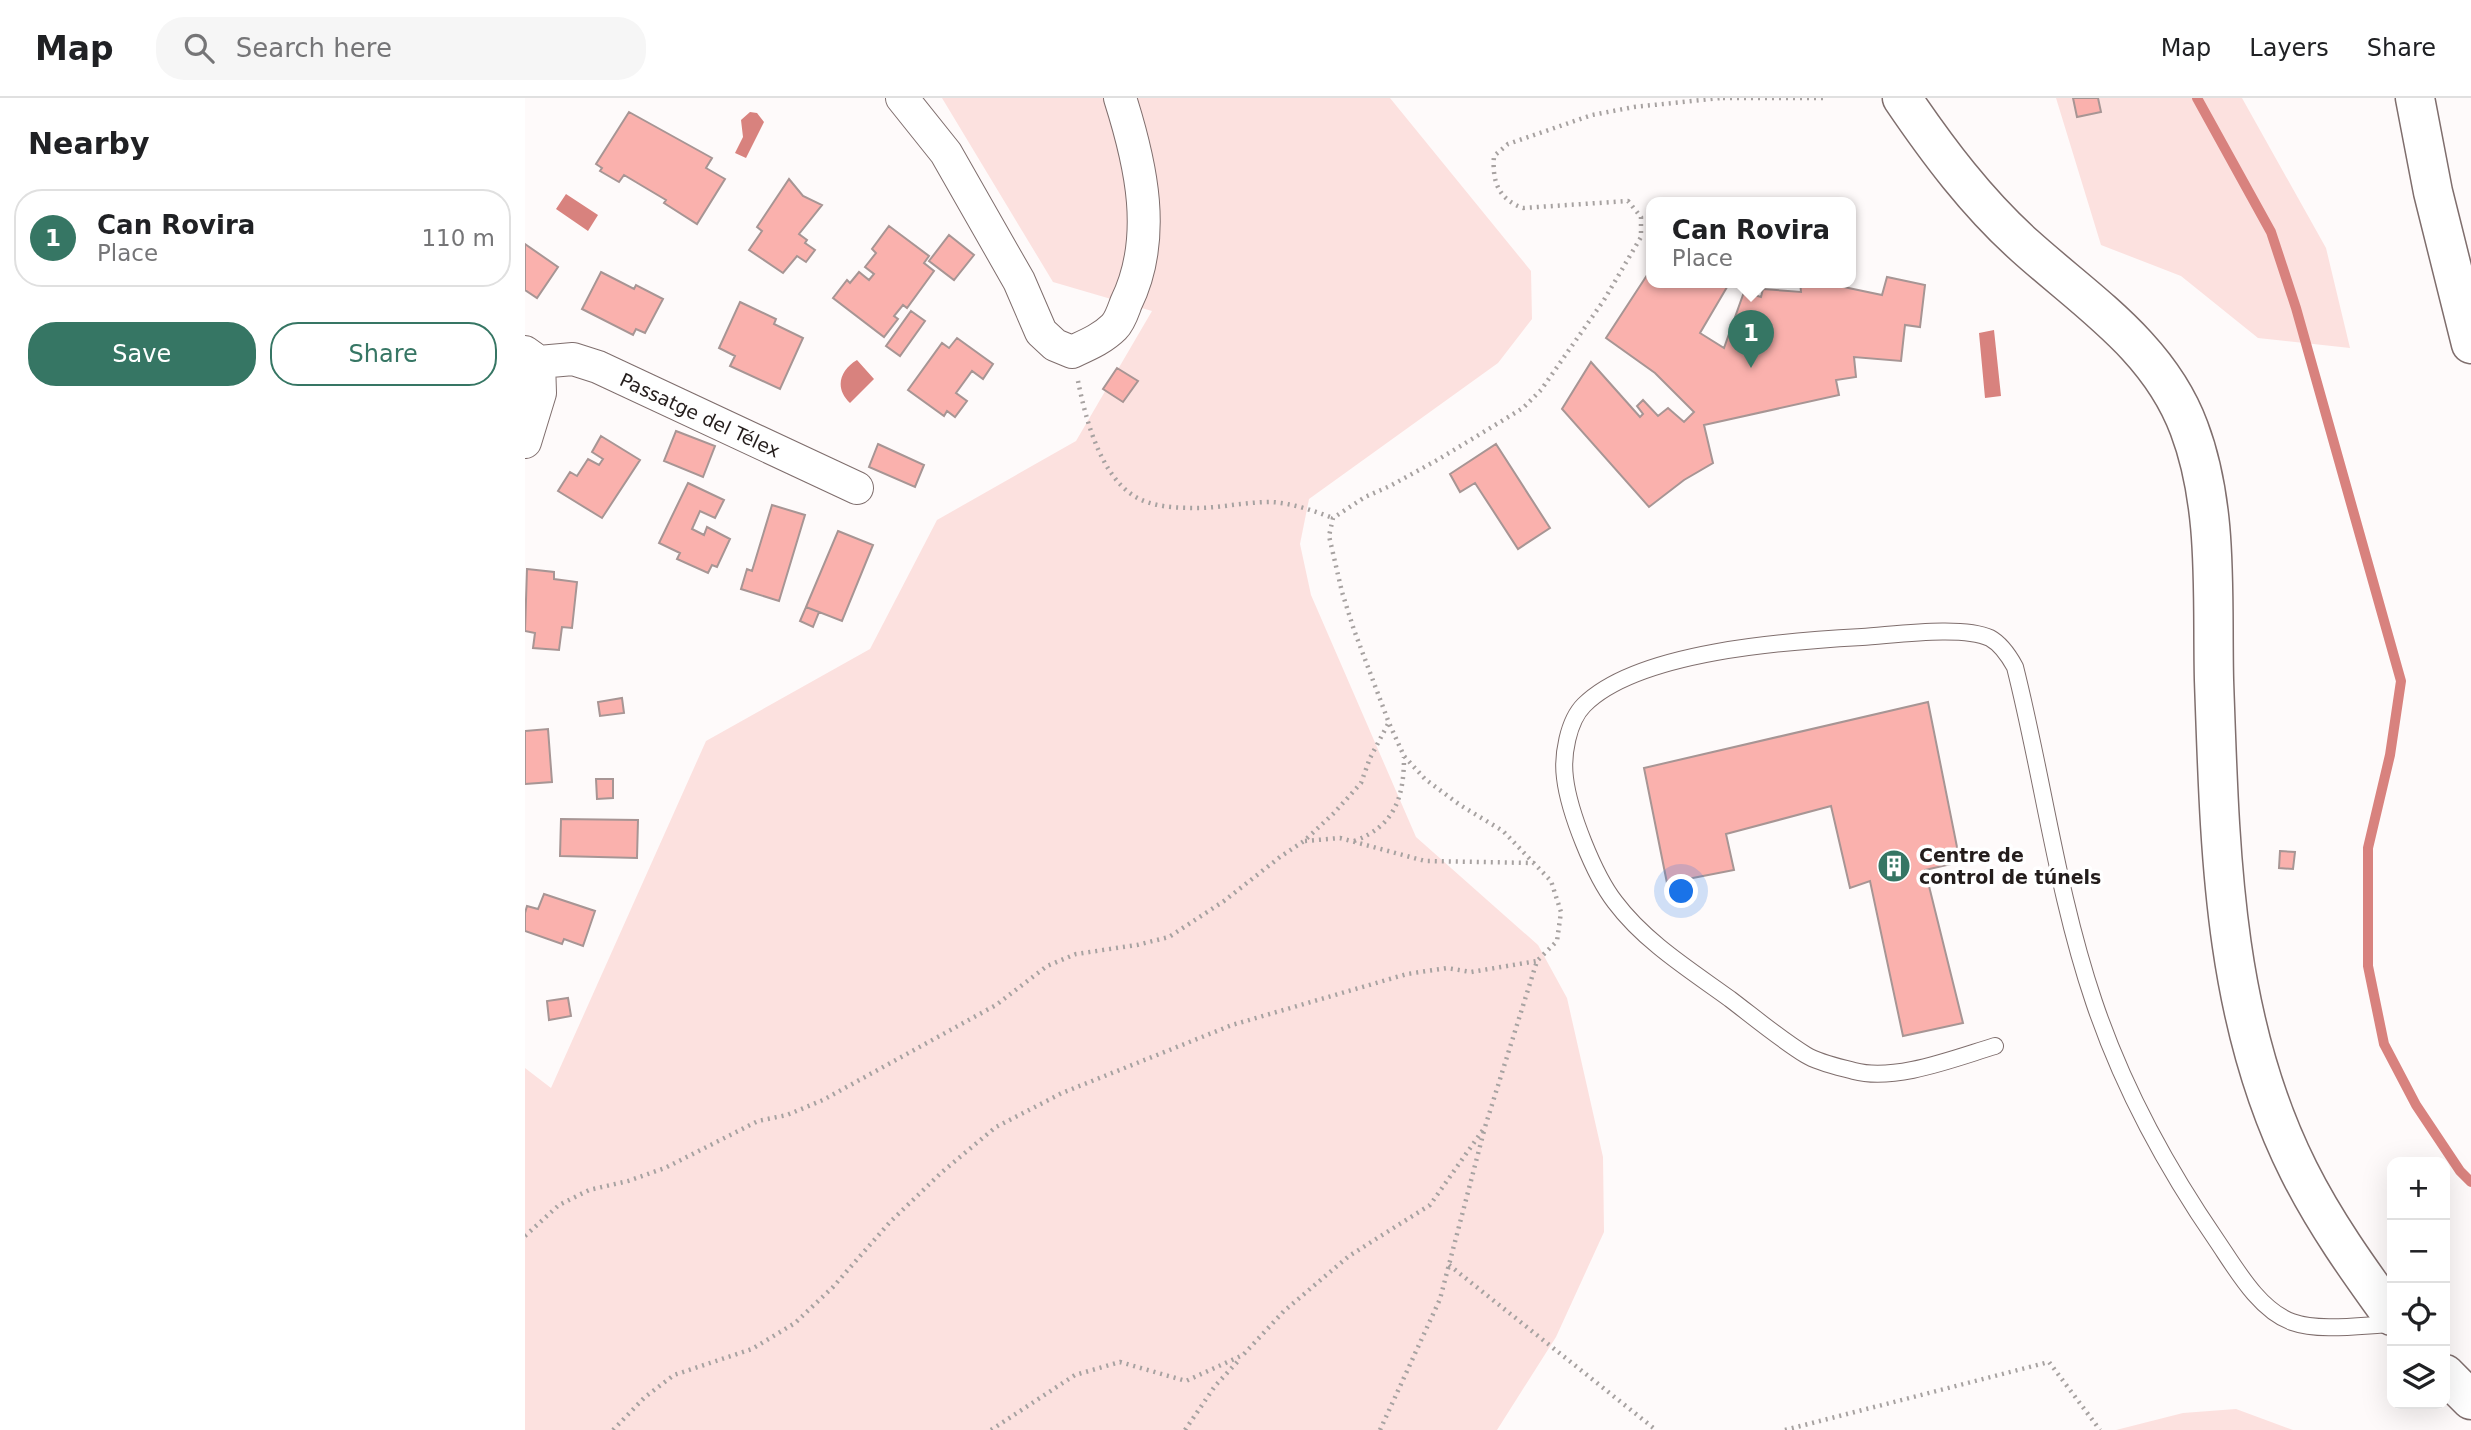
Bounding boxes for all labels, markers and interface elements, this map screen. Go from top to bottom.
search box [156,17,646,80]
text: Map [35,29,114,68]
icon: search [180,29,218,67]
text: Search here [236,33,392,63]
text: Map [2161,34,2211,62]
text: Layers [2249,34,2329,62]
text: Share [2367,34,2436,62]
text: Nearby [28,126,150,161]
popup [1646,197,1856,288]
text: Can Rovira [97,210,255,240]
text: Can Rovira [1672,215,1830,245]
text: 1 [45,225,61,251]
text: 110 m [421,225,495,251]
text: Place [97,240,158,266]
text: Place [1672,245,1733,271]
pin: 1 [1728,310,1774,368]
button: Save [28,322,256,386]
button: Share [270,322,497,386]
street label: Passatge del Télex [617,368,783,462]
place label: Centre de control de túnels [1919,844,2101,888]
building icon: Centre de control de túnels [1875,847,1913,885]
your location [1664,874,1698,908]
map controls [2387,1157,2450,1409]
button: + [2387,1157,2450,1220]
button: − [2387,1220,2450,1283]
button: locate [2387,1283,2450,1346]
button: layers [2387,1346,2450,1409]

